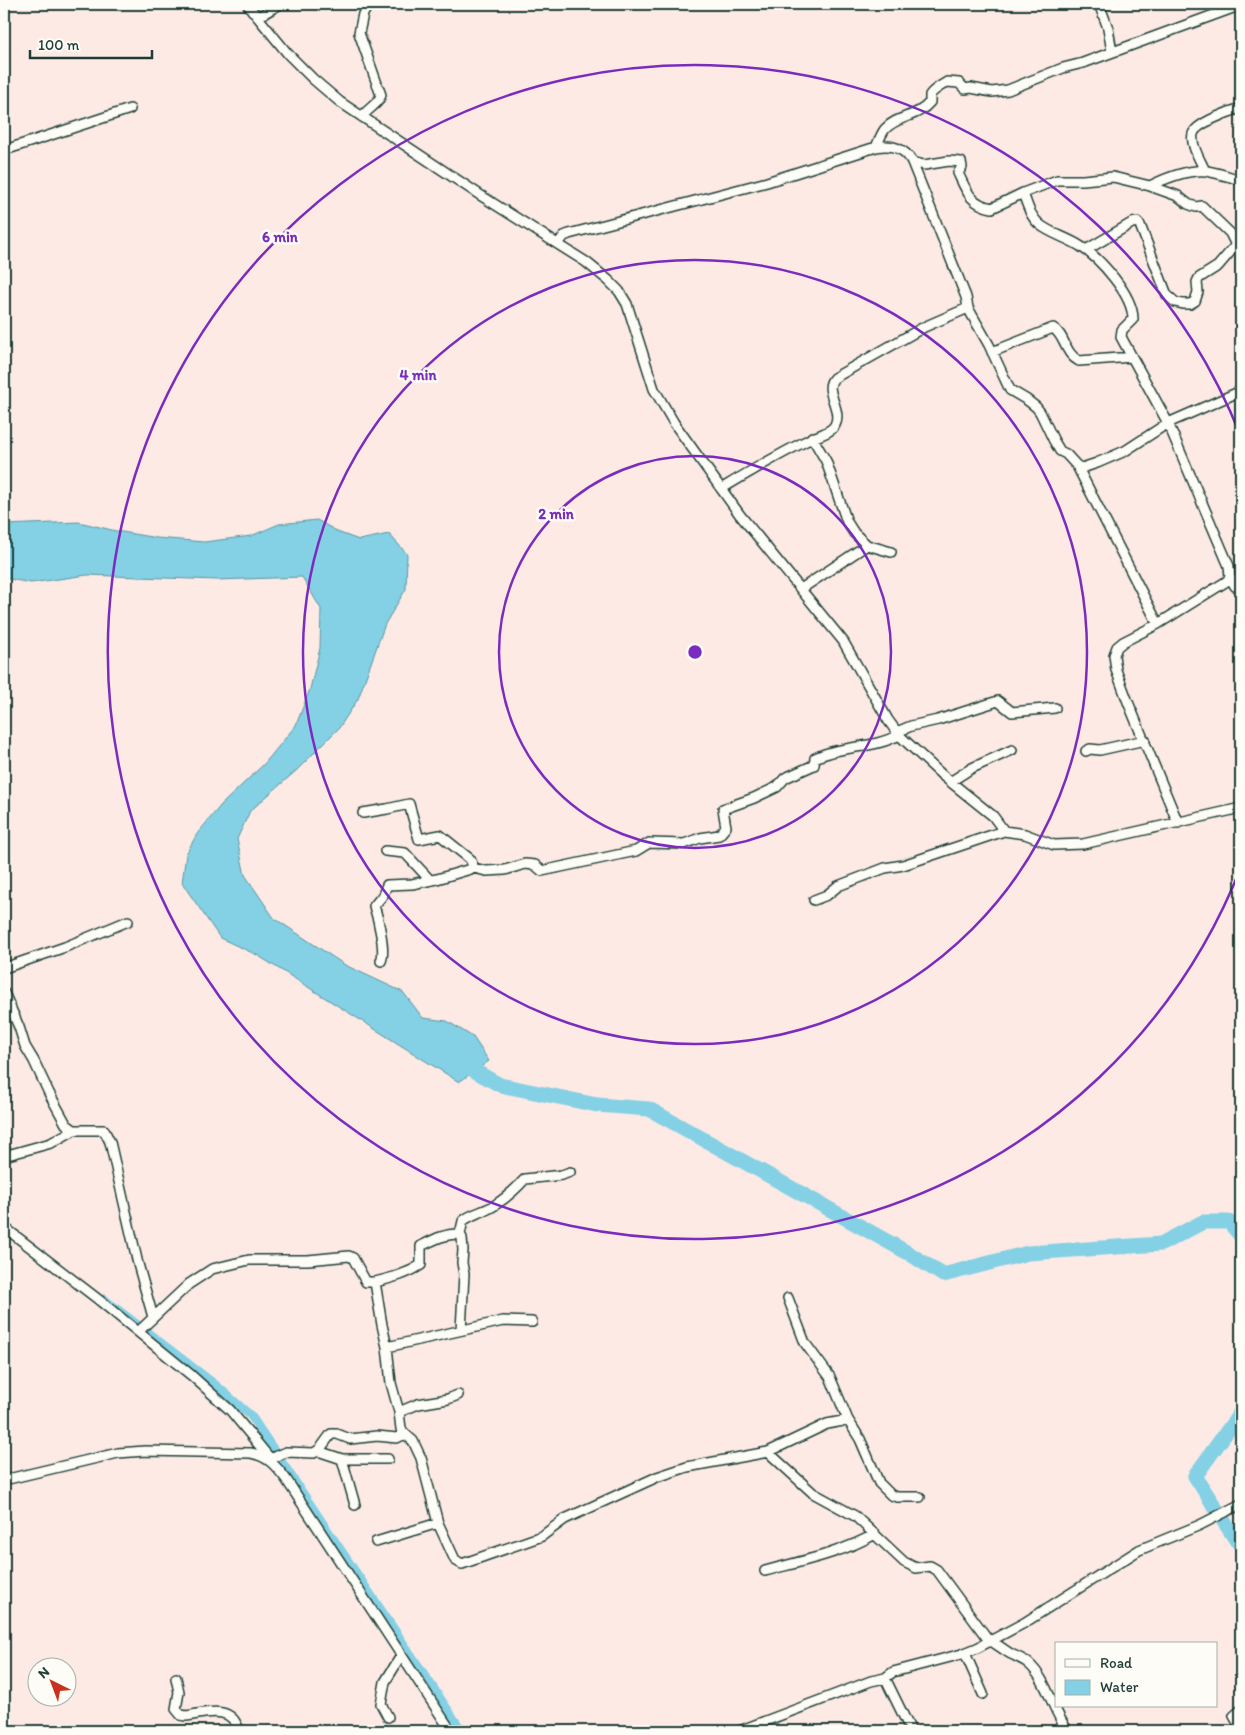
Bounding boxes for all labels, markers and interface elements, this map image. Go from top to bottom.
scale bar [30,28,152,60]
text: 100 m [38,36,80,54]
text: 6 min [262,228,299,246]
text: 4 min [400,366,437,384]
text: 2 min [538,505,575,523]
centre of rings [686,643,704,661]
legend [1055,1642,1218,1708]
text: Road [1100,1654,1133,1672]
north arrow [28,1658,78,1708]
text: N [34,1663,53,1682]
text: Water [1100,1678,1139,1696]

